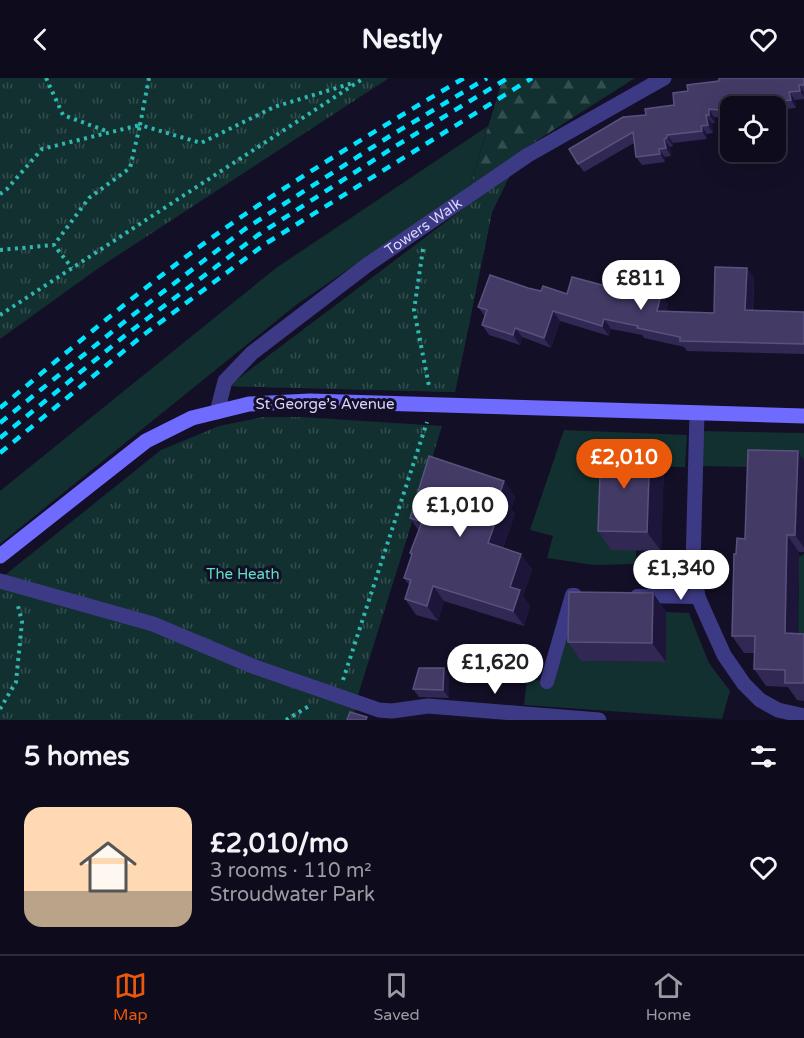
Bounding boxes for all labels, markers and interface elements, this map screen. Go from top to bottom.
icon: back [24,23,57,56]
text: Nestly [362,23,442,56]
icon: heart [747,23,780,56]
map controls [720,96,786,162]
button: locate [720,96,786,162]
street label: Towers Walk [381,194,465,259]
pin: £811 [605,260,677,311]
text: £811 [616,267,666,291]
street label: St George’s Avenue [256,395,394,413]
pin: £2,010 [575,439,673,490]
text: £2,010 [590,446,658,470]
pin: £1,010 [411,487,509,538]
text: £1,010 [426,494,494,518]
pin: £1,340 [632,550,730,601]
text: £1,340 [647,557,715,581]
park label: The Heath [206,565,280,583]
pin: £1,620 [446,644,544,695]
text: £1,620 [461,651,529,675]
icon: filters [747,740,780,773]
text: 5 homes [24,741,130,772]
text: £2,010/mo [210,828,349,859]
icon: home [72,831,144,903]
icon: heart [747,851,780,884]
text: 3 rooms · 110 m² [210,859,372,883]
text: Stroudwater Park [210,883,375,907]
tab: Map [113,969,148,1025]
tab: Saved [373,969,420,1025]
tab: Home [646,969,691,1025]

